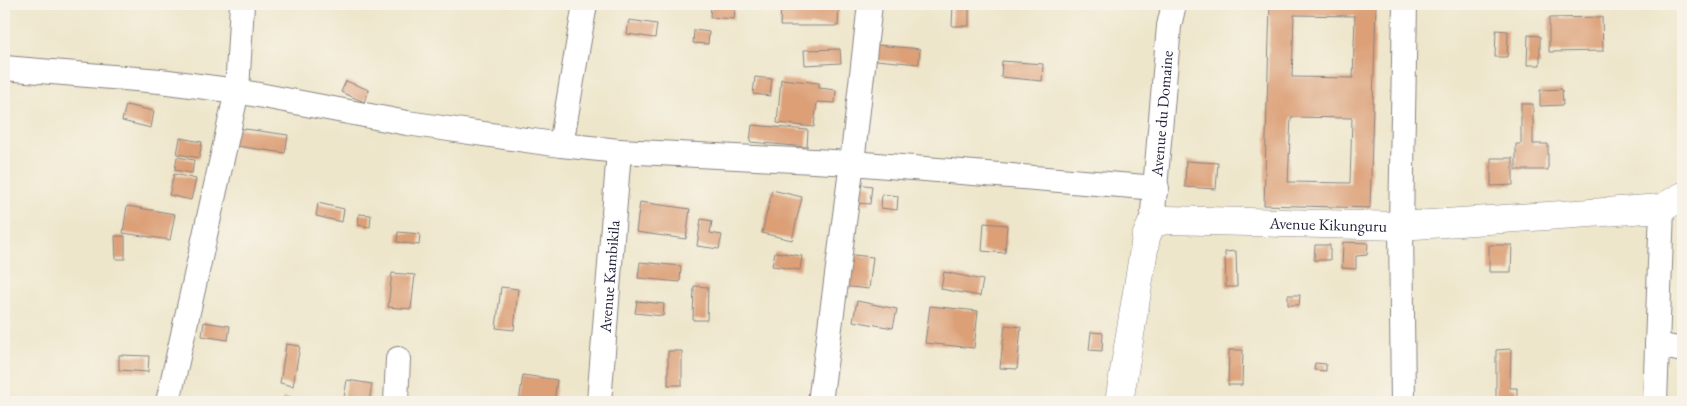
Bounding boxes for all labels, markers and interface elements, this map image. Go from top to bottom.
street label: Avenue du Domaine [1146,50,1178,178]
street label: Avenue Kikunguru [1268,213,1388,237]
street label: Avenue Kambikila [594,219,624,334]

